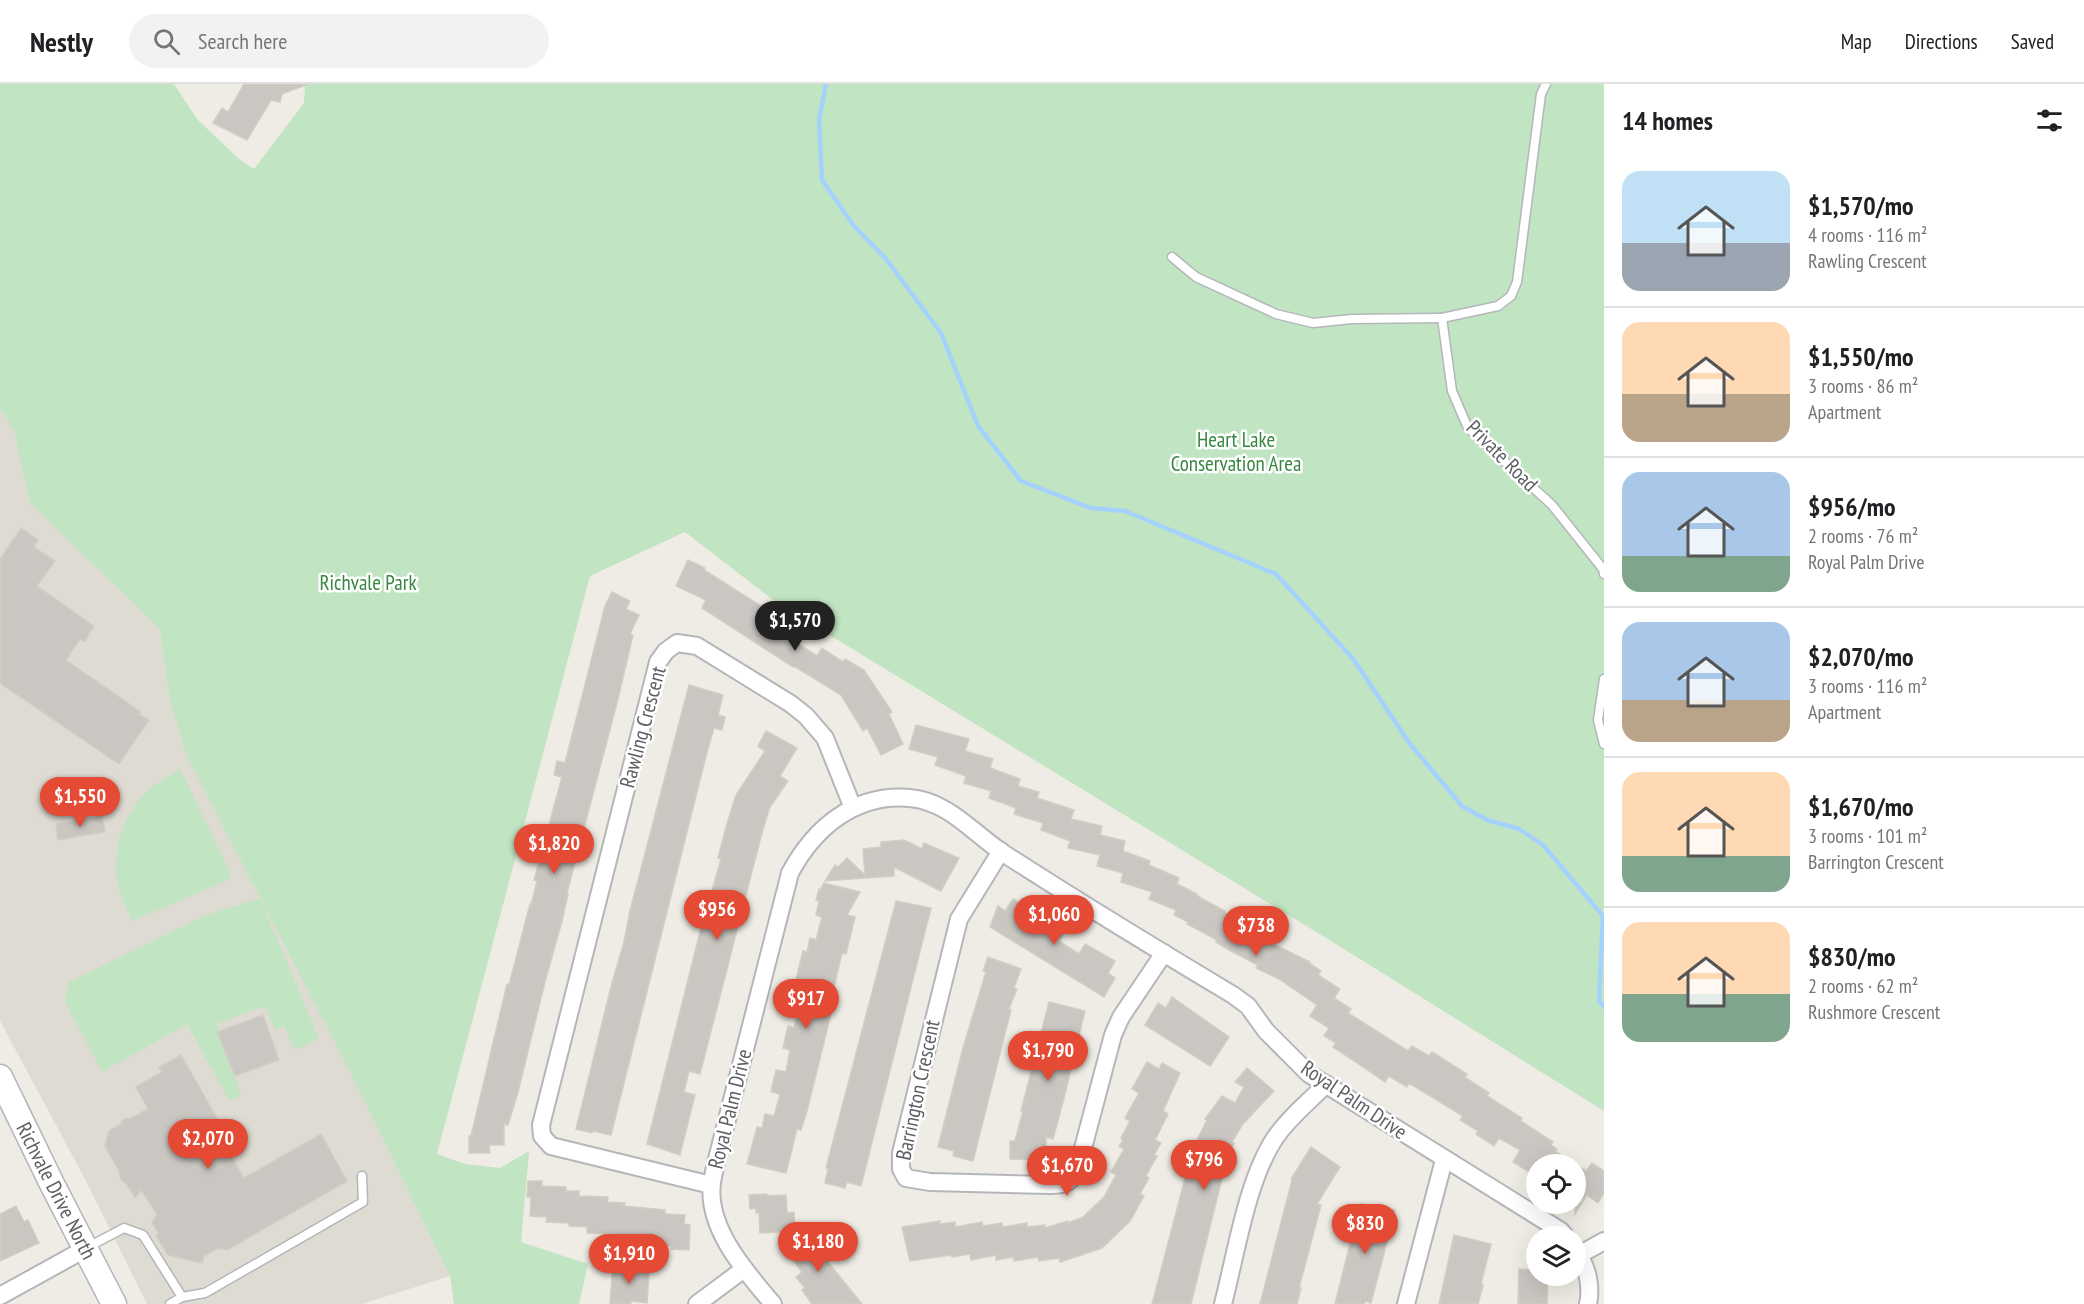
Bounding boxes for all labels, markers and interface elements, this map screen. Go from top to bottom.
search box [129,14,549,68]
text: Nestly [30,23,93,60]
icon: search [150,25,183,58]
text: Search here [198,27,287,55]
text: Map [1841,28,1872,55]
text: Directions [1905,28,1978,55]
text: Saved [2011,28,2054,55]
text: 14 homes [1622,104,1713,137]
icon: filters [2033,104,2066,137]
text: $1,570/mo [1808,189,1914,222]
icon: home [1670,195,1742,267]
text: 4 rooms · 116 m² [1808,222,1927,248]
text: Rawling Crescent [1808,248,1927,274]
text: $1,550/mo [1808,340,1914,373]
icon: home [1670,346,1742,418]
text: 3 rooms · 86 m² [1808,373,1918,399]
text: Apartment [1808,399,1881,425]
street label: Private Road [1461,414,1544,497]
park label: Heart Lake Conservation Area [1171,426,1301,477]
text: $956/mo [1808,490,1896,523]
icon: home [1670,496,1742,568]
text: 2 rooms · 76 m² [1808,523,1918,549]
text: Royal Palm Drive [1808,549,1924,575]
park label: Richvale Park [319,569,417,596]
pin: $1,570 [746,601,844,652]
text: $1,570 [769,607,821,633]
text: $2,070/mo [1808,640,1914,673]
icon: home [1670,646,1742,718]
street label: Rawling Crescent [613,663,672,791]
text: 3 rooms · 116 m² [1808,673,1927,699]
text: Apartment [1808,699,1881,725]
pin: $1,550 [31,777,129,828]
text: $1,550 [54,783,106,809]
text: $1,670/mo [1808,790,1914,823]
icon: home [1670,796,1742,868]
text: 3 rooms · 101 m² [1808,823,1927,849]
pin: $1,820 [505,824,603,875]
text: $1,820 [528,830,580,856]
text: Barrington Crescent [1808,849,1944,875]
pin: $956 [681,890,753,941]
pin: $1,060 [1005,895,1103,946]
text: $956 [698,896,736,922]
text: $1,060 [1028,901,1080,927]
pin: $738 [1220,906,1292,957]
text: $738 [1237,912,1275,938]
text: $830/mo [1808,940,1896,973]
icon: home [1670,946,1742,1018]
text: 2 rooms · 62 m² [1808,973,1918,999]
pin: $917 [770,979,842,1030]
text: $917 [787,985,825,1011]
text: Rushmore Crescent [1808,999,1940,1025]
street label: Barrington Crescent [889,1017,946,1162]
pin: $1,790 [999,1031,1097,1082]
text: $1,790 [1022,1037,1074,1063]
street label: Royal Palm Drive [702,1046,757,1171]
street label: Royal Palm Drive [1296,1054,1413,1145]
street label: Richvale Drive North [10,1118,103,1264]
pin: $2,070 [159,1119,257,1170]
text: $2,070 [182,1125,234,1151]
pin: $796 [1168,1140,1240,1191]
pin: $1,670 [1018,1146,1116,1197]
text: $796 [1185,1146,1223,1172]
text: $1,670 [1041,1152,1093,1178]
map controls [1526,1154,1586,1286]
button: locate [1526,1154,1586,1214]
pin: $830 [1329,1204,1401,1255]
text: $830 [1346,1210,1384,1236]
pin: $1,180 [769,1222,867,1273]
button: layers [1526,1226,1586,1286]
text: $1,180 [792,1228,844,1254]
pin: $1,910 [580,1234,678,1285]
text: $1,910 [603,1240,655,1266]

